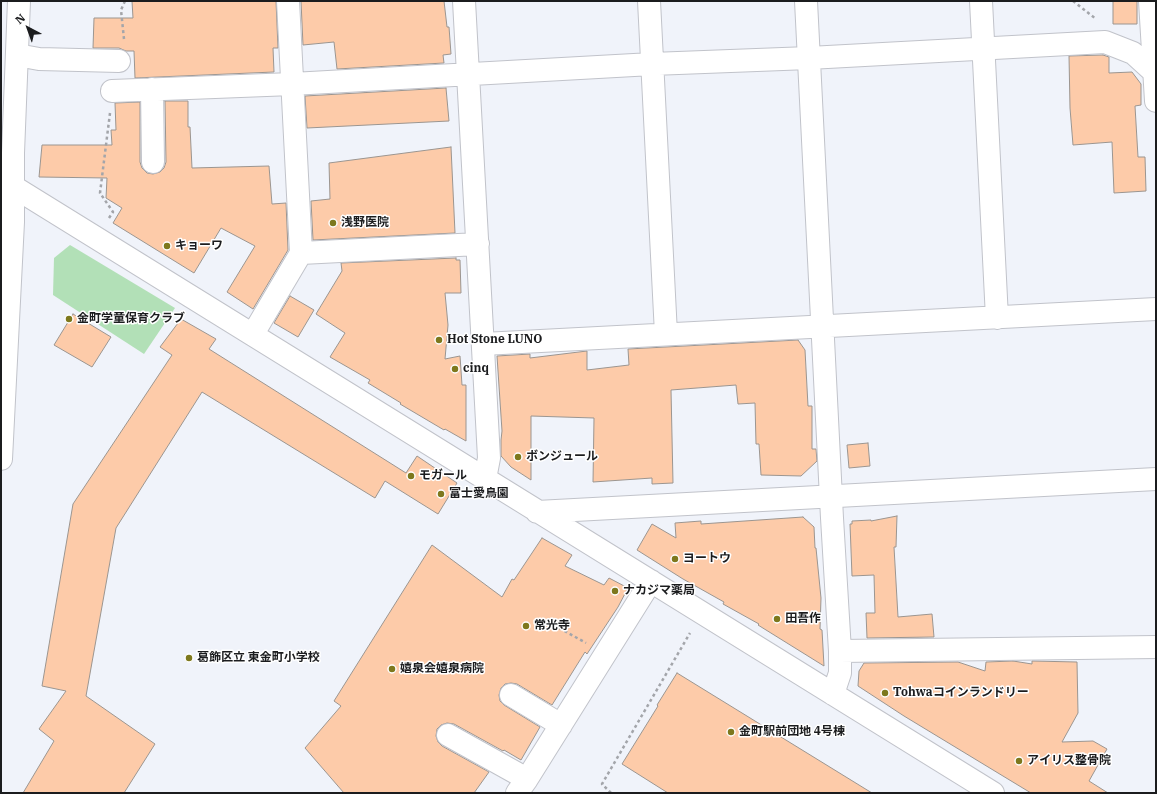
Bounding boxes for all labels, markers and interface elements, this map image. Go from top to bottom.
north arrow [8,8,48,48]
text: N [12,11,28,27]
place label: 浅野医院 [341,216,389,230]
marker: 浅野医院 [328,218,338,228]
place label: キョーワ [175,239,223,253]
marker: キョーワ [162,241,172,251]
place label: 金町学童保育クラブ [77,312,185,326]
marker: 金町学童保育クラブ [64,314,74,324]
place label: Hot Stone LUNO [447,333,542,347]
marker: Hot Stone LUNO [434,335,444,345]
place label: cinq [463,362,489,376]
marker: cinq [450,364,460,374]
place label: ボンジュール [526,450,598,464]
marker: ボンジュール [513,452,523,462]
place label: モガール [419,469,467,483]
marker: モガール [406,471,416,481]
place label: 富士愛鳥園 [449,487,509,501]
marker: 富士愛鳥園 [436,489,446,499]
place label: ヨートウ [683,552,731,566]
marker: ヨートウ [670,554,680,564]
place label: ナカジマ薬局 [623,584,695,598]
marker: ナカジマ薬局 [610,586,620,596]
place label: 田吾作 [785,612,821,626]
marker: 田吾作 [772,614,782,624]
place label: 常光寺 [534,619,570,633]
marker: 常光寺 [521,621,531,631]
place label: 葛飾区立 東金町小学校 [197,651,320,665]
marker: 葛飾区立 東金町小学校 [184,653,194,663]
place label: 嬉泉会嬉泉病院 [400,662,484,676]
marker: 嬉泉会嬉泉病院 [387,664,397,674]
place label: Tohwaコインランドリー [893,686,1029,700]
marker: Tohwaコインランドリー [880,688,890,698]
place label: 金町駅前団地 4号棟 [739,725,845,739]
marker: 金町駅前団地 4号棟 [726,727,736,737]
place label: アイリス整骨院 [1027,754,1111,768]
marker: アイリス整骨院 [1014,756,1024,766]

